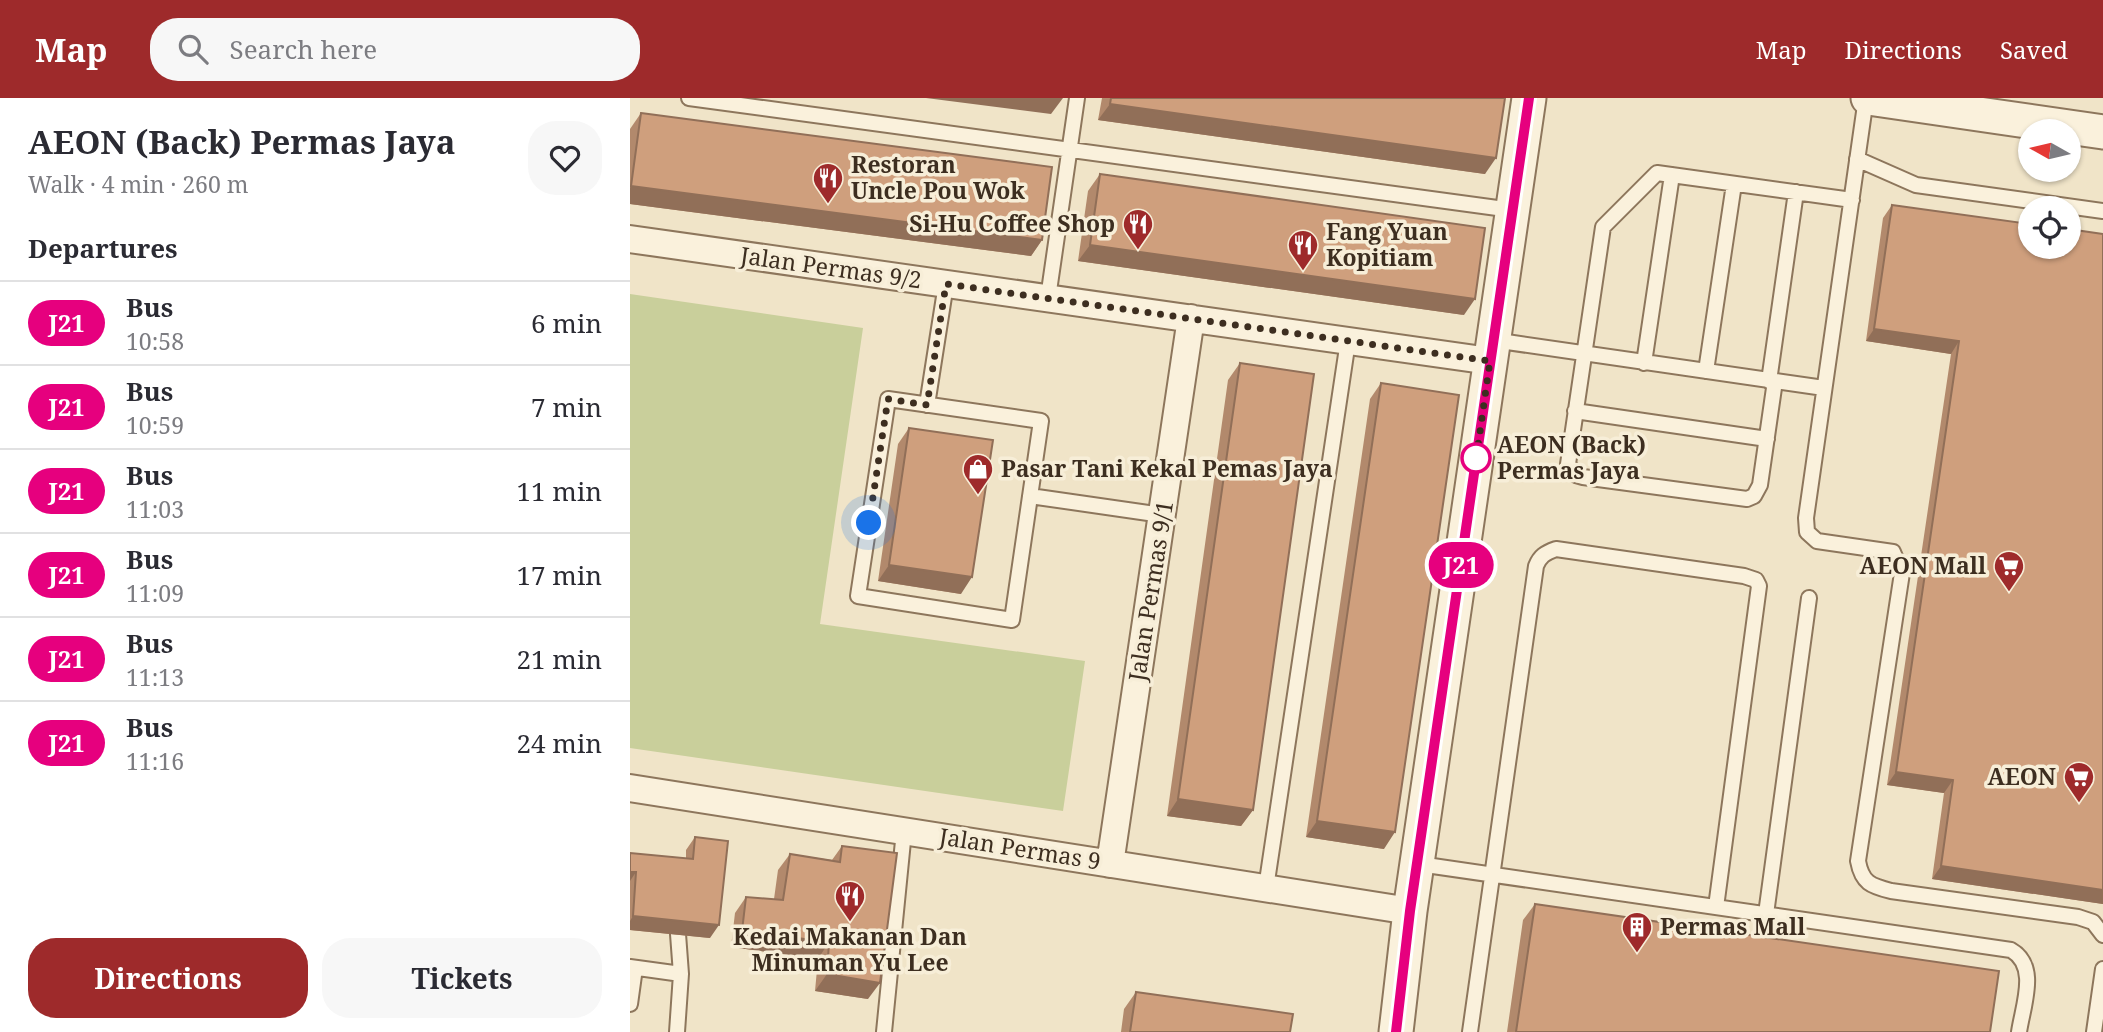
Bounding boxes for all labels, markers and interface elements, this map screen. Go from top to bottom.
search box [150,18,640,81]
text: Map [35,27,108,72]
icon: search [174,30,212,68]
text: Search here [230,31,377,67]
text: Map [1756,33,1807,66]
text: Directions [1845,33,1962,66]
text: Saved [2000,33,2068,66]
text: AEON (Back) Permas Jaya [28,119,455,164]
north arrow [2018,119,2081,182]
map controls [2018,119,2081,259]
button: heart [528,121,602,195]
place label: Restoran Uncle Pou Wok [851,148,1025,206]
restaurant icon: Restoran Uncle Pou Wok [811,161,845,205]
text: Walk · 4 min · 260 m [28,168,248,200]
button: locate [2018,196,2081,259]
place label: Si-Hu Coffee Shop [909,207,1115,239]
restaurant icon: Si-Hu Coffee Shop [1121,207,1155,251]
place label: Fang Yuan Kopitiam [1326,215,1448,273]
restaurant icon: Fang Yuan Kopitiam [1286,228,1320,272]
text: Departures [28,230,178,266]
street label: Jalan Permas 9/2 [738,238,924,296]
text: Bus [126,289,173,325]
text: 6 min [531,305,602,341]
text: J21 [48,306,85,339]
text: 10:58 [126,325,184,357]
text: Bus [126,373,173,409]
text: 7 min [531,389,602,425]
text: J21 [48,390,85,423]
text: 10:59 [126,409,184,441]
place label: AEON (Back) Permas Jaya [1497,428,1646,486]
marker: AEON (Back) Permas Jaya [1461,443,1491,473]
shop icon: Pasar Tani Kekal Pemas Jaya [961,452,995,496]
place label: Pasar Tani Kekal Pemas Jaya [1001,452,1333,484]
text: Bus [126,457,173,493]
text: 11 min [517,473,602,509]
text: J21 [48,474,85,507]
text: 11:03 [126,493,184,525]
street label: Jalan Permas 9/1 [1120,498,1180,684]
your location [851,505,886,540]
text: Bus [126,541,173,577]
line badge: J21 [1421,542,1501,588]
text: J21 [1443,548,1479,581]
place label: AEON Mall [1860,549,1986,581]
supermarket icon: AEON Mall [1992,549,2026,593]
text: 17 min [517,557,602,593]
text: J21 [48,558,85,591]
text: 11:09 [126,577,184,609]
text: Bus [126,625,173,661]
text: 21 min [517,641,602,677]
text: J21 [48,642,85,675]
text: 11:13 [126,661,184,693]
text: Bus [126,709,173,745]
text: 24 min [517,725,602,761]
text: J21 [48,726,85,759]
text: 11:16 [126,745,184,777]
place label: AEON [1987,760,2056,792]
supermarket icon: AEON [2062,760,2096,804]
street label: Jalan Permas 9 [936,819,1103,877]
restaurant icon: Kedai Makanan Dan Minuman Yu Lee [833,879,867,923]
building icon: Permas Mall [1620,910,1654,954]
place label: Permas Mall [1660,910,1805,942]
place label: Kedai Makanan Dan Minuman Yu Lee [733,920,967,978]
button: Directions [28,938,308,1018]
button: Tickets [322,938,602,1018]

